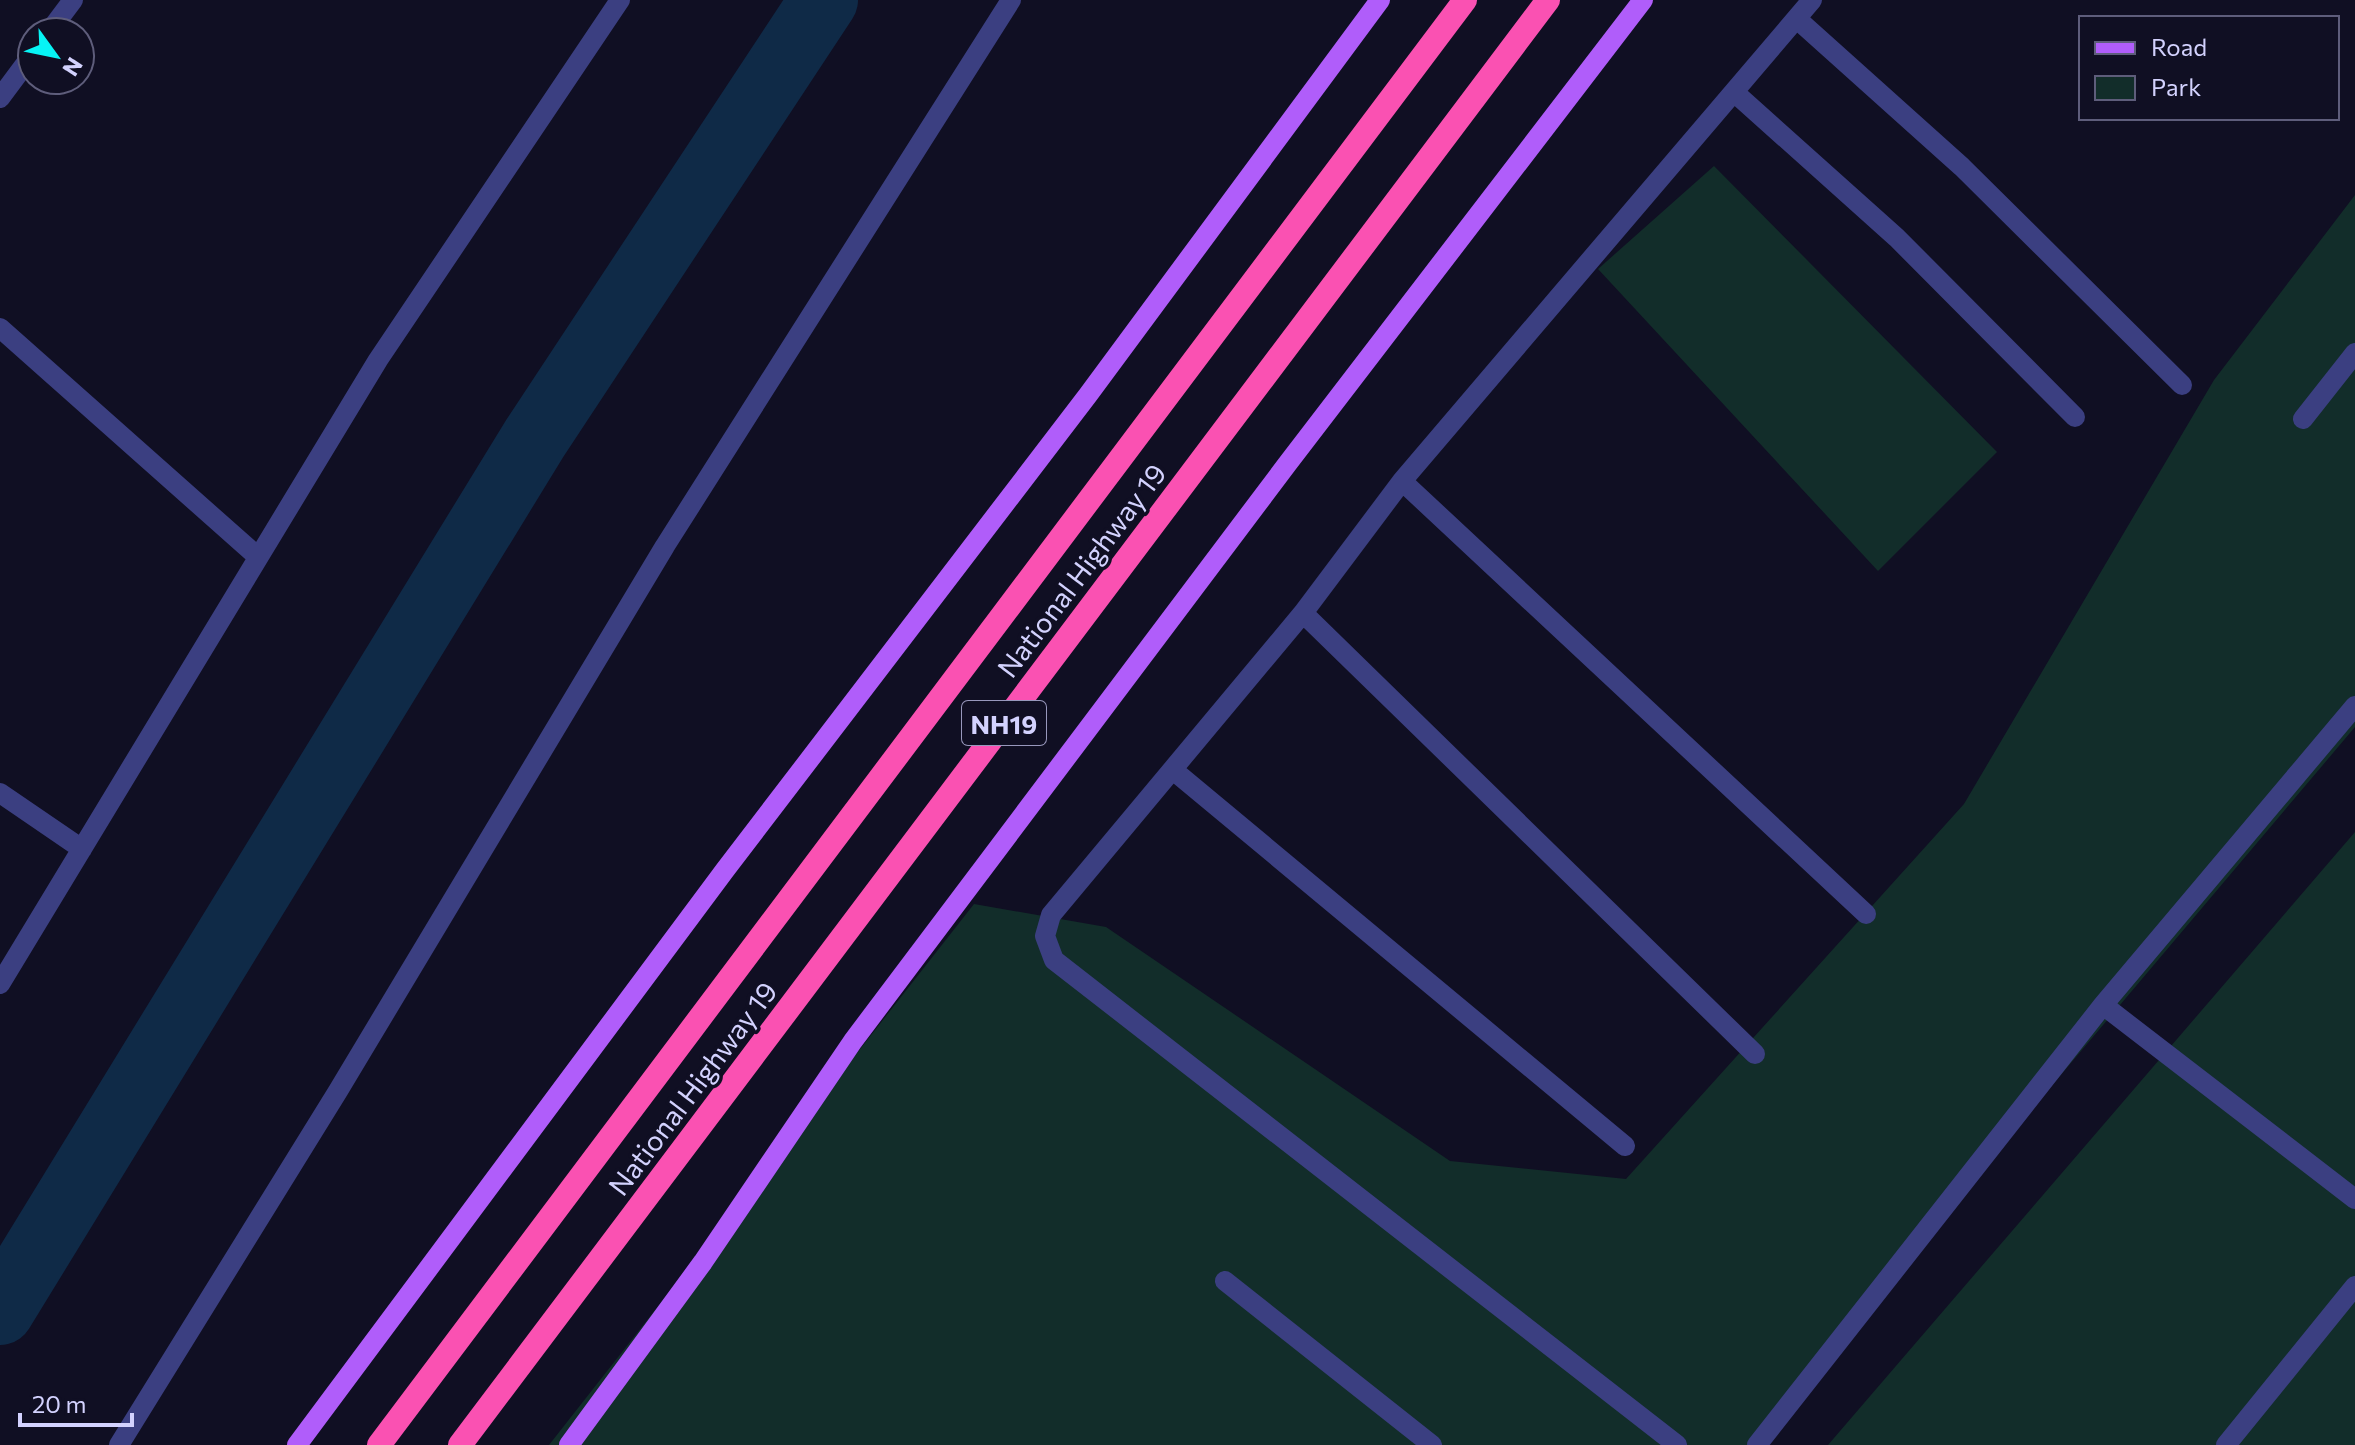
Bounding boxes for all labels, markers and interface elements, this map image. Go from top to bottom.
north arrow [16,16,96,96]
legend [2079,16,2339,120]
text: Road [2151,32,2207,61]
text: N [57,53,89,81]
text: Park [2151,72,2201,101]
street label: National Highway 19 [990,456,1172,684]
road number: NH19 [962,701,1046,745]
street label: National Highway 19 [601,974,783,1202]
scale bar [20,1377,132,1427]
text: 20 m [32,1389,86,1418]

